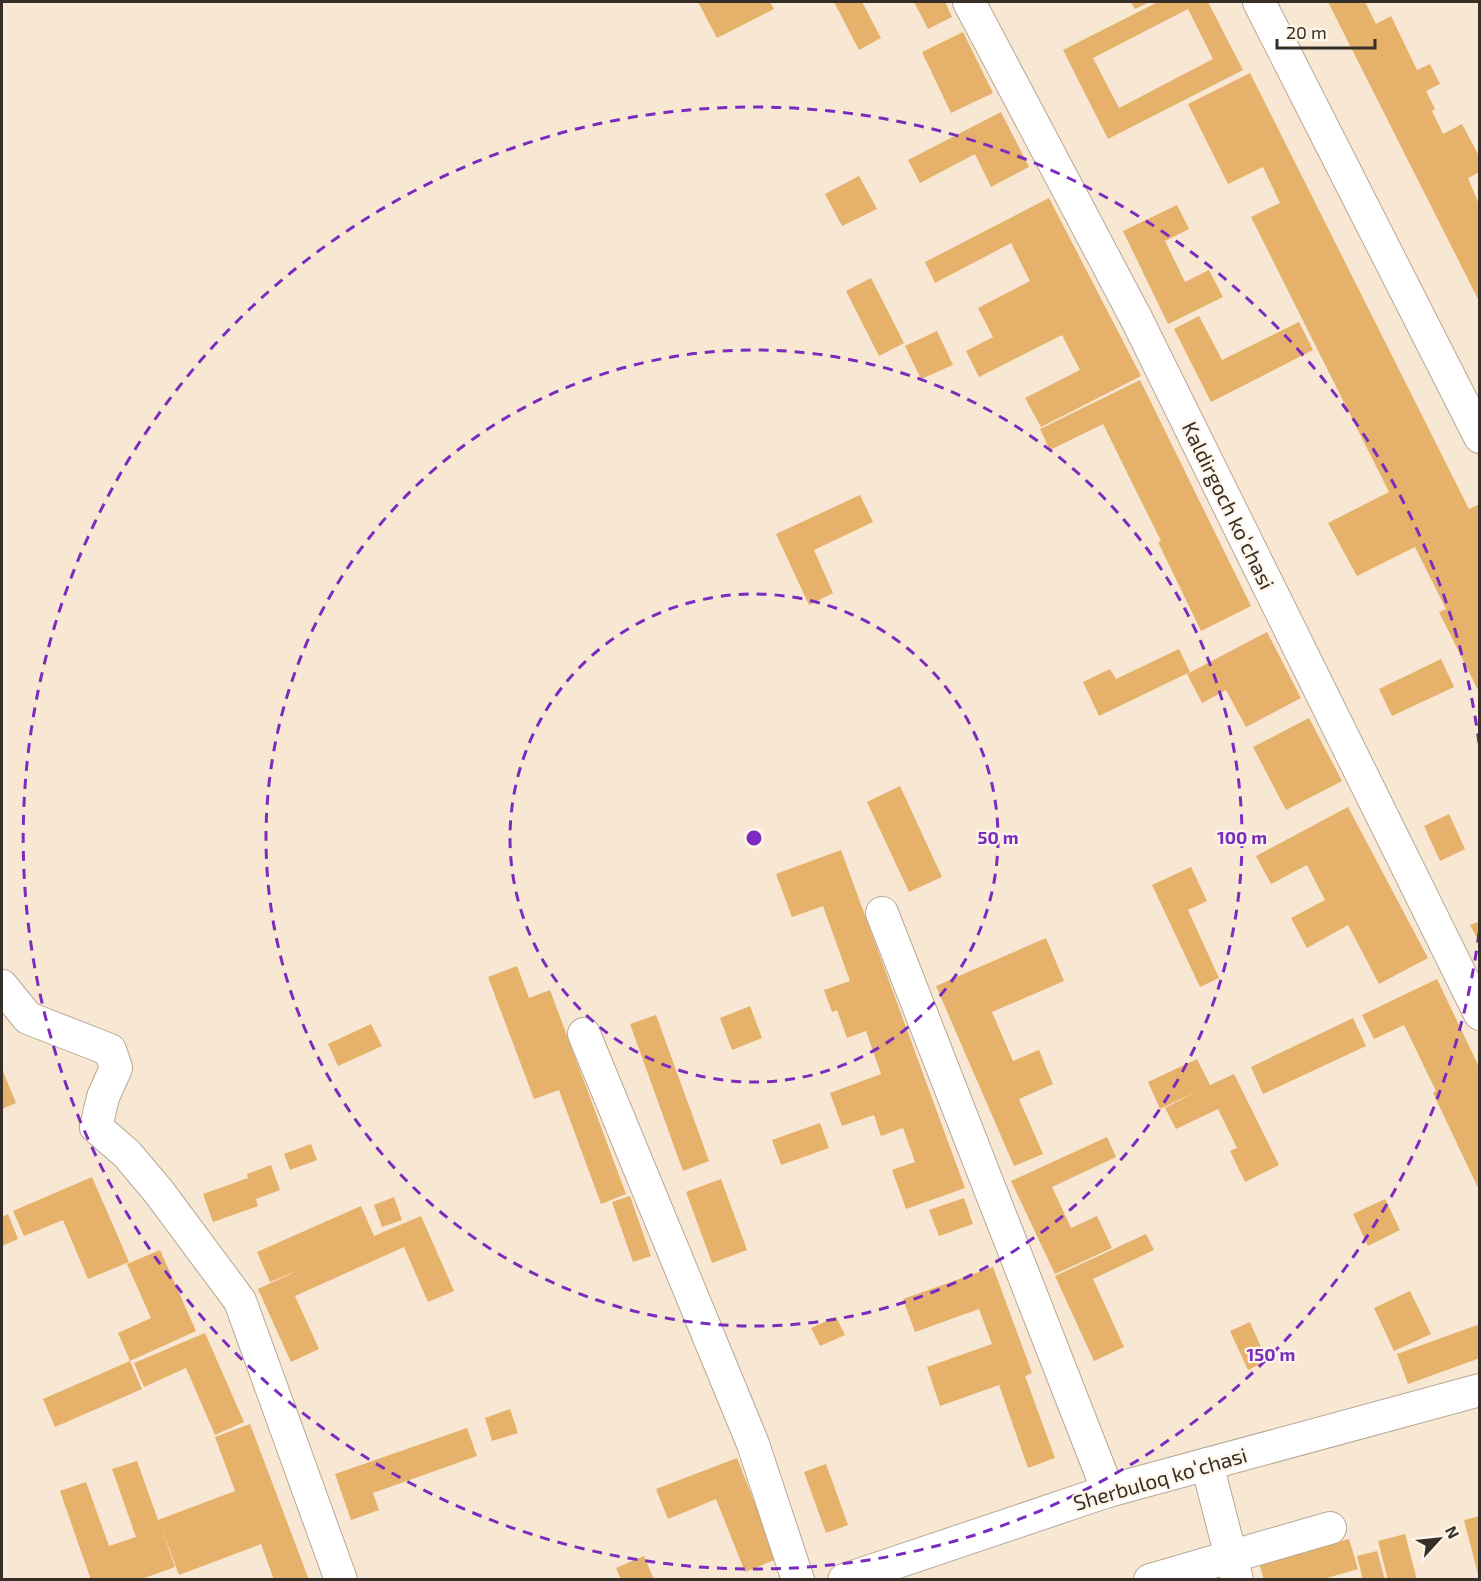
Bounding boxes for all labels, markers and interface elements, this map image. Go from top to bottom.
scale bar [1277,12,1374,50]
text: 20 m [1286,21,1327,43]
street label: Kaldirgoch koʻchasi [1178,417,1280,593]
text: 50 m [977,826,1019,848]
text: 100 m [1217,826,1267,848]
centre of rings [744,828,764,848]
text: 150 m [1247,1343,1295,1365]
street label: Sherbuloq koʻchasi [1070,1441,1250,1515]
north arrow [1409,1509,1469,1569]
text: N [1442,1522,1464,1541]

